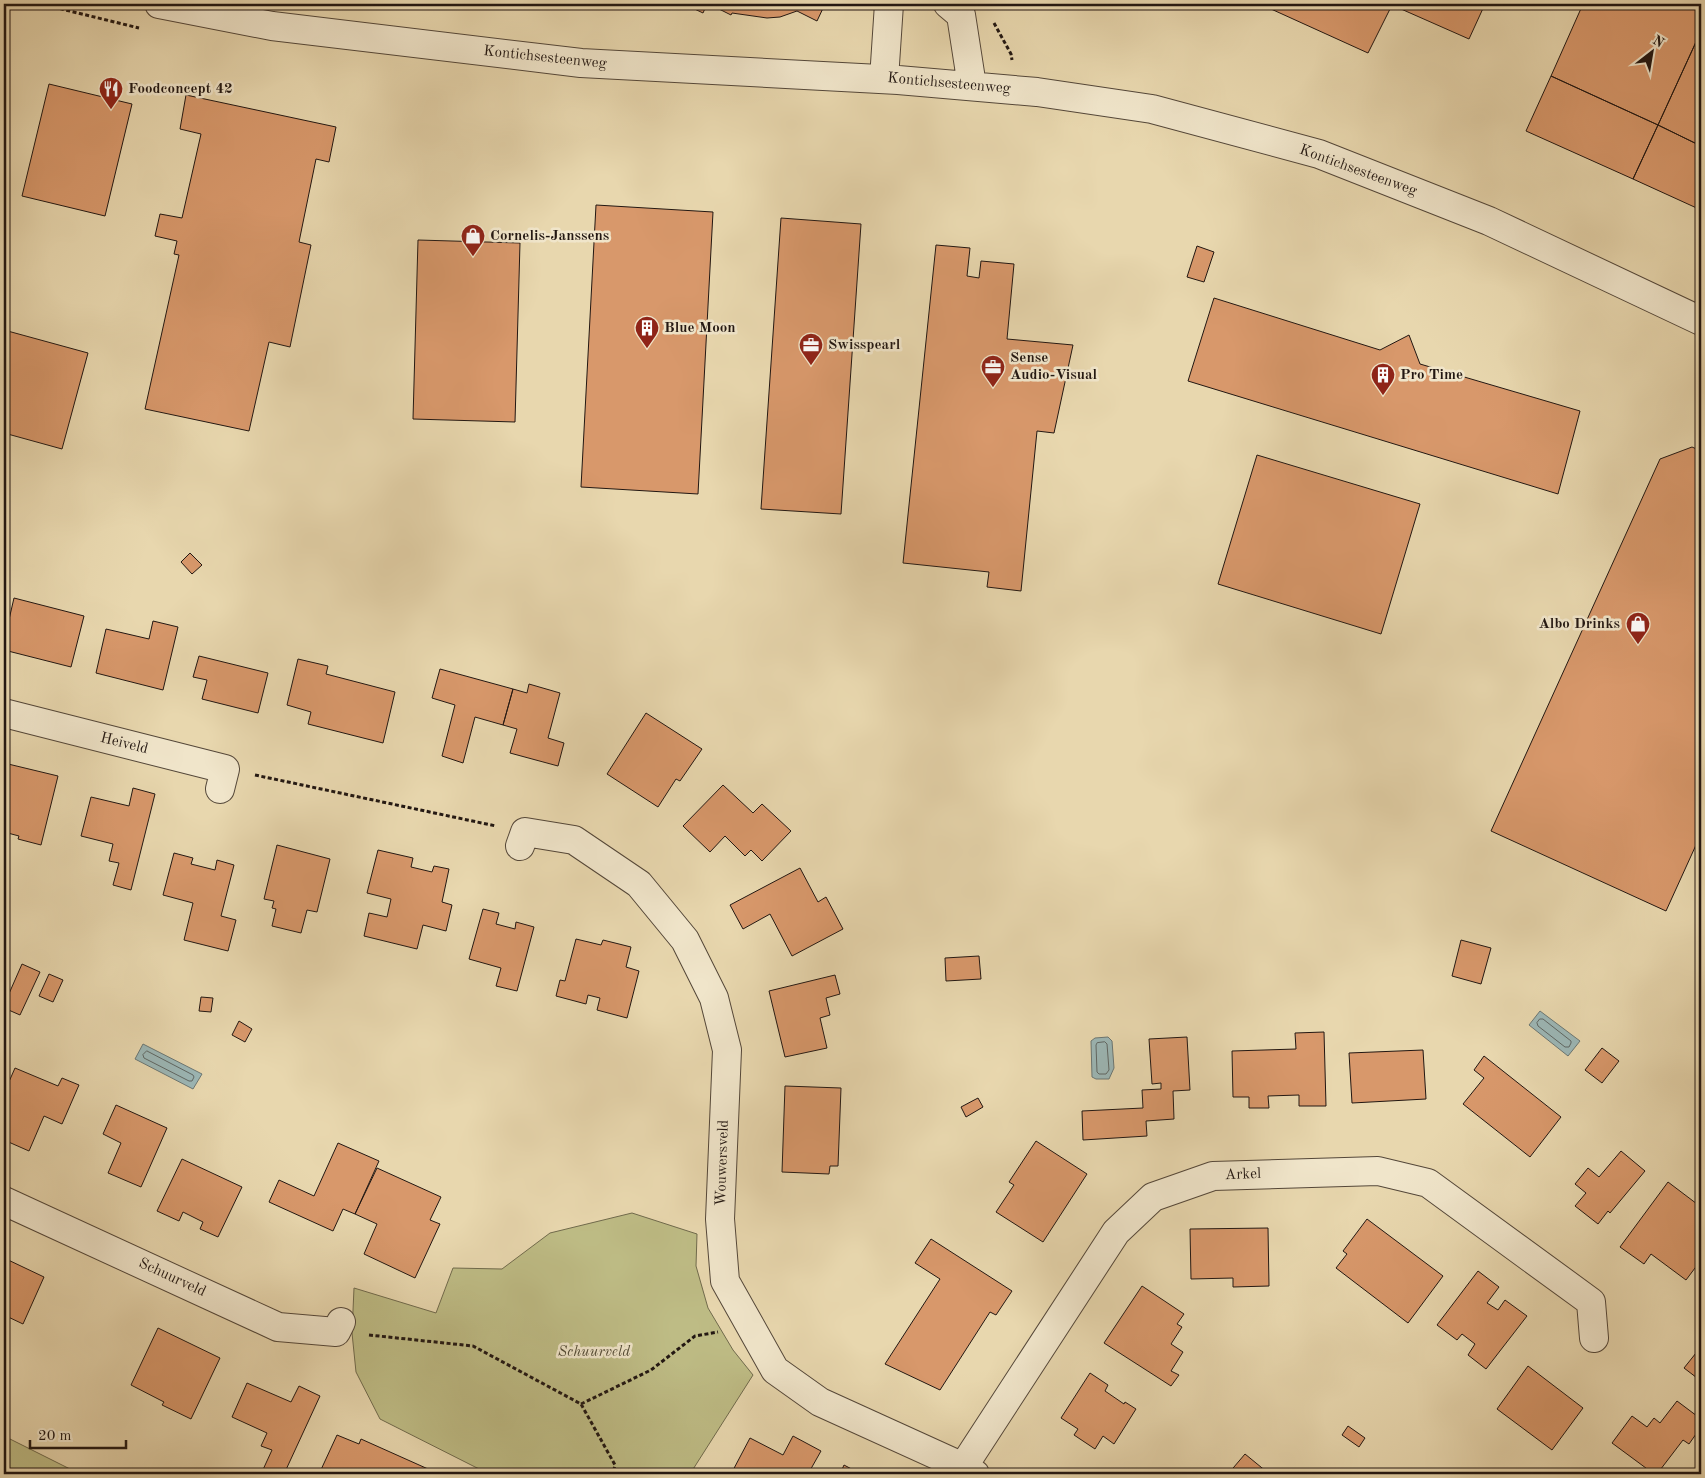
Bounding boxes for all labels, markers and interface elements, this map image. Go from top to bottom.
north arrow [1628,28,1678,78]
text: N [1650,33,1667,51]
street label: Kontichsesteenweg [483,44,607,72]
street label: Kontichsesteenweg [887,71,1011,97]
restaurant icon: Foodconcept 42 [98,76,124,110]
place label: Foodconcept 42 [128,82,233,97]
street label: Kontichsesteenweg [1297,143,1419,199]
shop icon: Cornelis-Janssens [460,223,486,257]
place label: Cornelis-Janssens [490,229,609,244]
building icon: Blue Moon [634,315,660,349]
place label: Blue Moon [664,321,736,336]
office icon: Swisspearl [798,332,824,366]
place label: Swisspearl [828,338,901,353]
place label: Sense Audio-Visual [1010,351,1098,383]
office icon: Sense Audio-Visual [980,354,1006,388]
building icon: Pro Time [1370,362,1396,396]
place label: Pro Time [1400,368,1463,383]
shop icon: Albo Drinks [1625,611,1651,645]
place label: Albo Drinks [1538,617,1620,632]
street label: Heiveld [99,731,150,757]
street label: Wouwersveld [714,1119,732,1207]
street label: Arkel [1225,1167,1261,1183]
street label: Schuurveld [136,1256,208,1300]
park label: Schuurveld [558,1345,631,1360]
scale bar [30,1418,126,1450]
text: 20 m [38,1429,72,1444]

